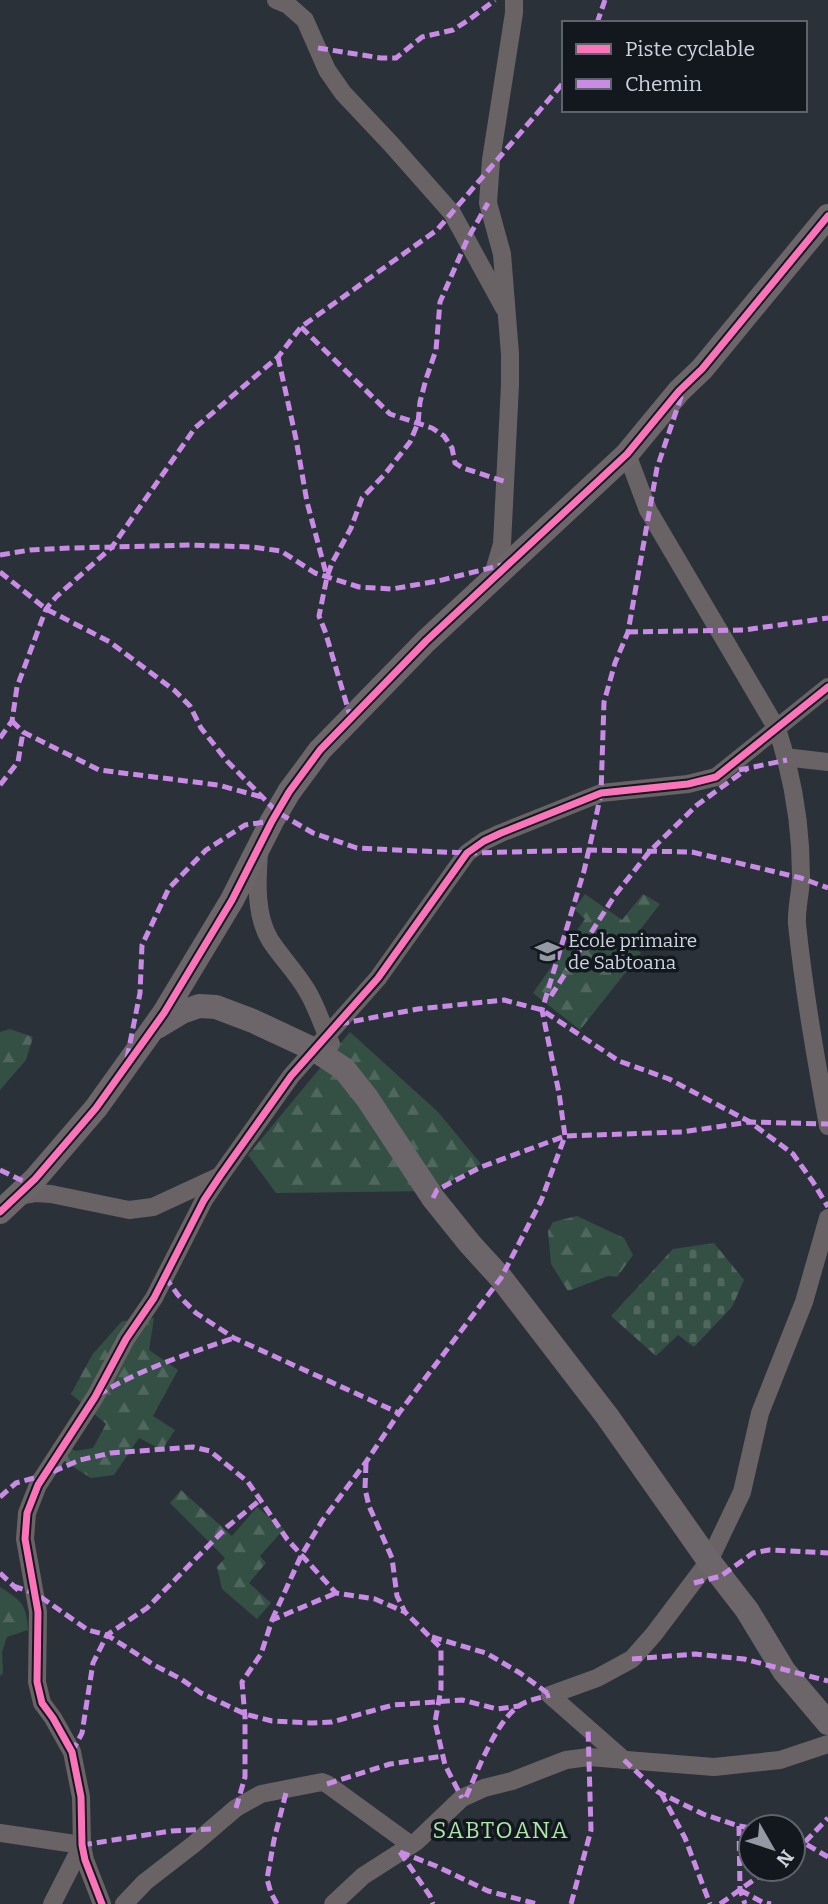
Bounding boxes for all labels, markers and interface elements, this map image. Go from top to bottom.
legend [562,21,807,112]
text: Piste cyclable [625,36,755,62]
text: Chemin [625,71,702,97]
place label: Ecole primaire de Sabtoana [568,929,697,974]
school or university icon: Ecole primaire de Sabtoana [534,937,562,965]
north arrow [737,1813,807,1883]
district label: SABTOANA [432,1816,570,1844]
text: N [771,1845,798,1872]

